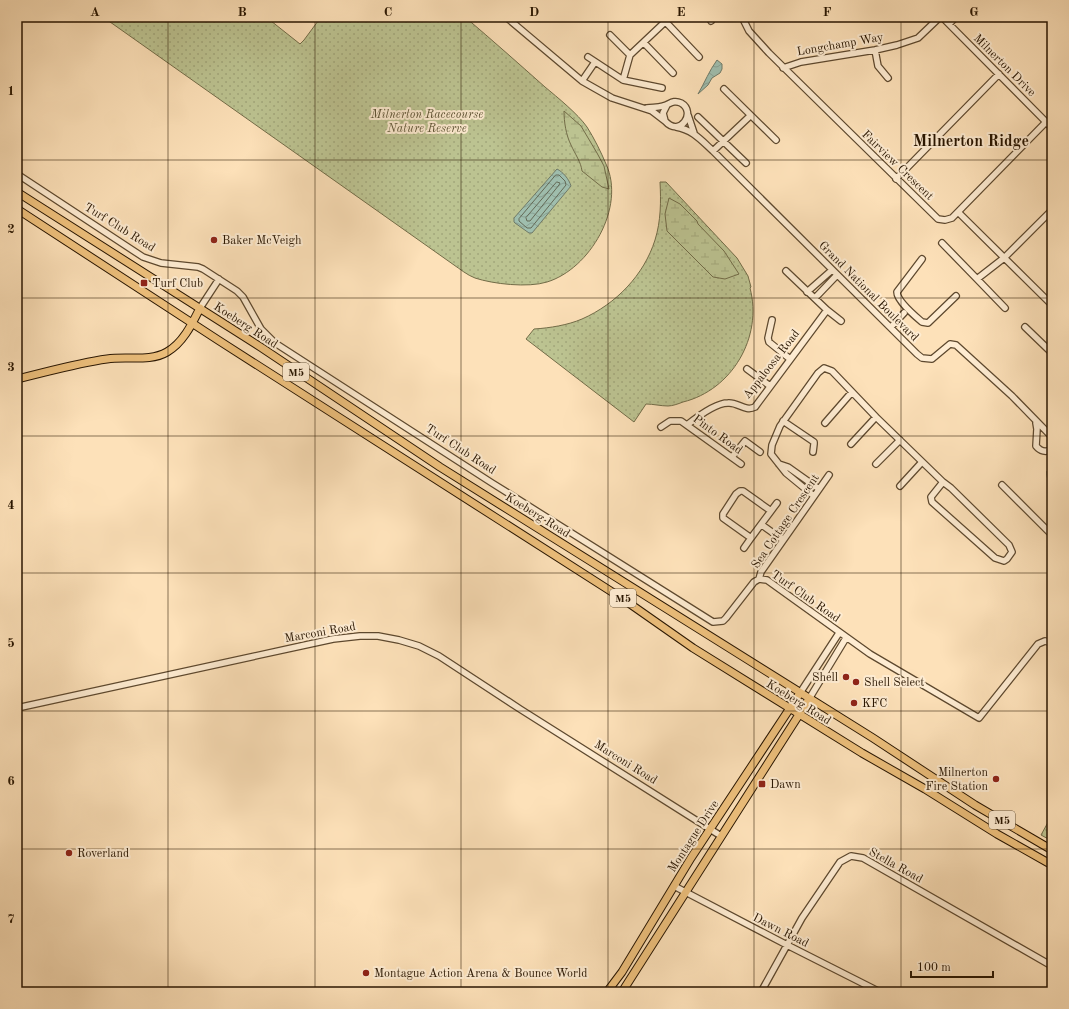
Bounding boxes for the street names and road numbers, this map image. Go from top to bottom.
street label: Longchamp Way [796,31,885,59]
street label: Milnerton Drive [971,32,1038,99]
street label: Fairview Crescent [859,129,935,203]
street label: Turf Club Road [82,201,157,254]
street label: Grand National Boulevard [816,240,920,344]
street label: Koeberg Road [211,301,280,351]
street label: Appaloosa Road [741,328,802,401]
road number: M5 [283,363,309,381]
street label: Pinto Road [690,413,744,457]
street label: Turf Club Road [423,423,498,477]
street label: Sea Cottage Crescent [750,472,822,571]
street label: Koeberg Road [503,491,572,540]
street label: Turf Club Road [769,569,842,625]
road number: M5 [610,589,636,607]
street label: Marconi Road [284,621,357,645]
street label: Koeberg Road [764,678,833,727]
street label: Marconi Road [592,739,659,787]
street label: Montague Drive [666,798,722,875]
road number: M5 [989,811,1015,829]
street label: Stella Road [867,846,925,886]
street label: Dawn Road [751,912,810,950]

